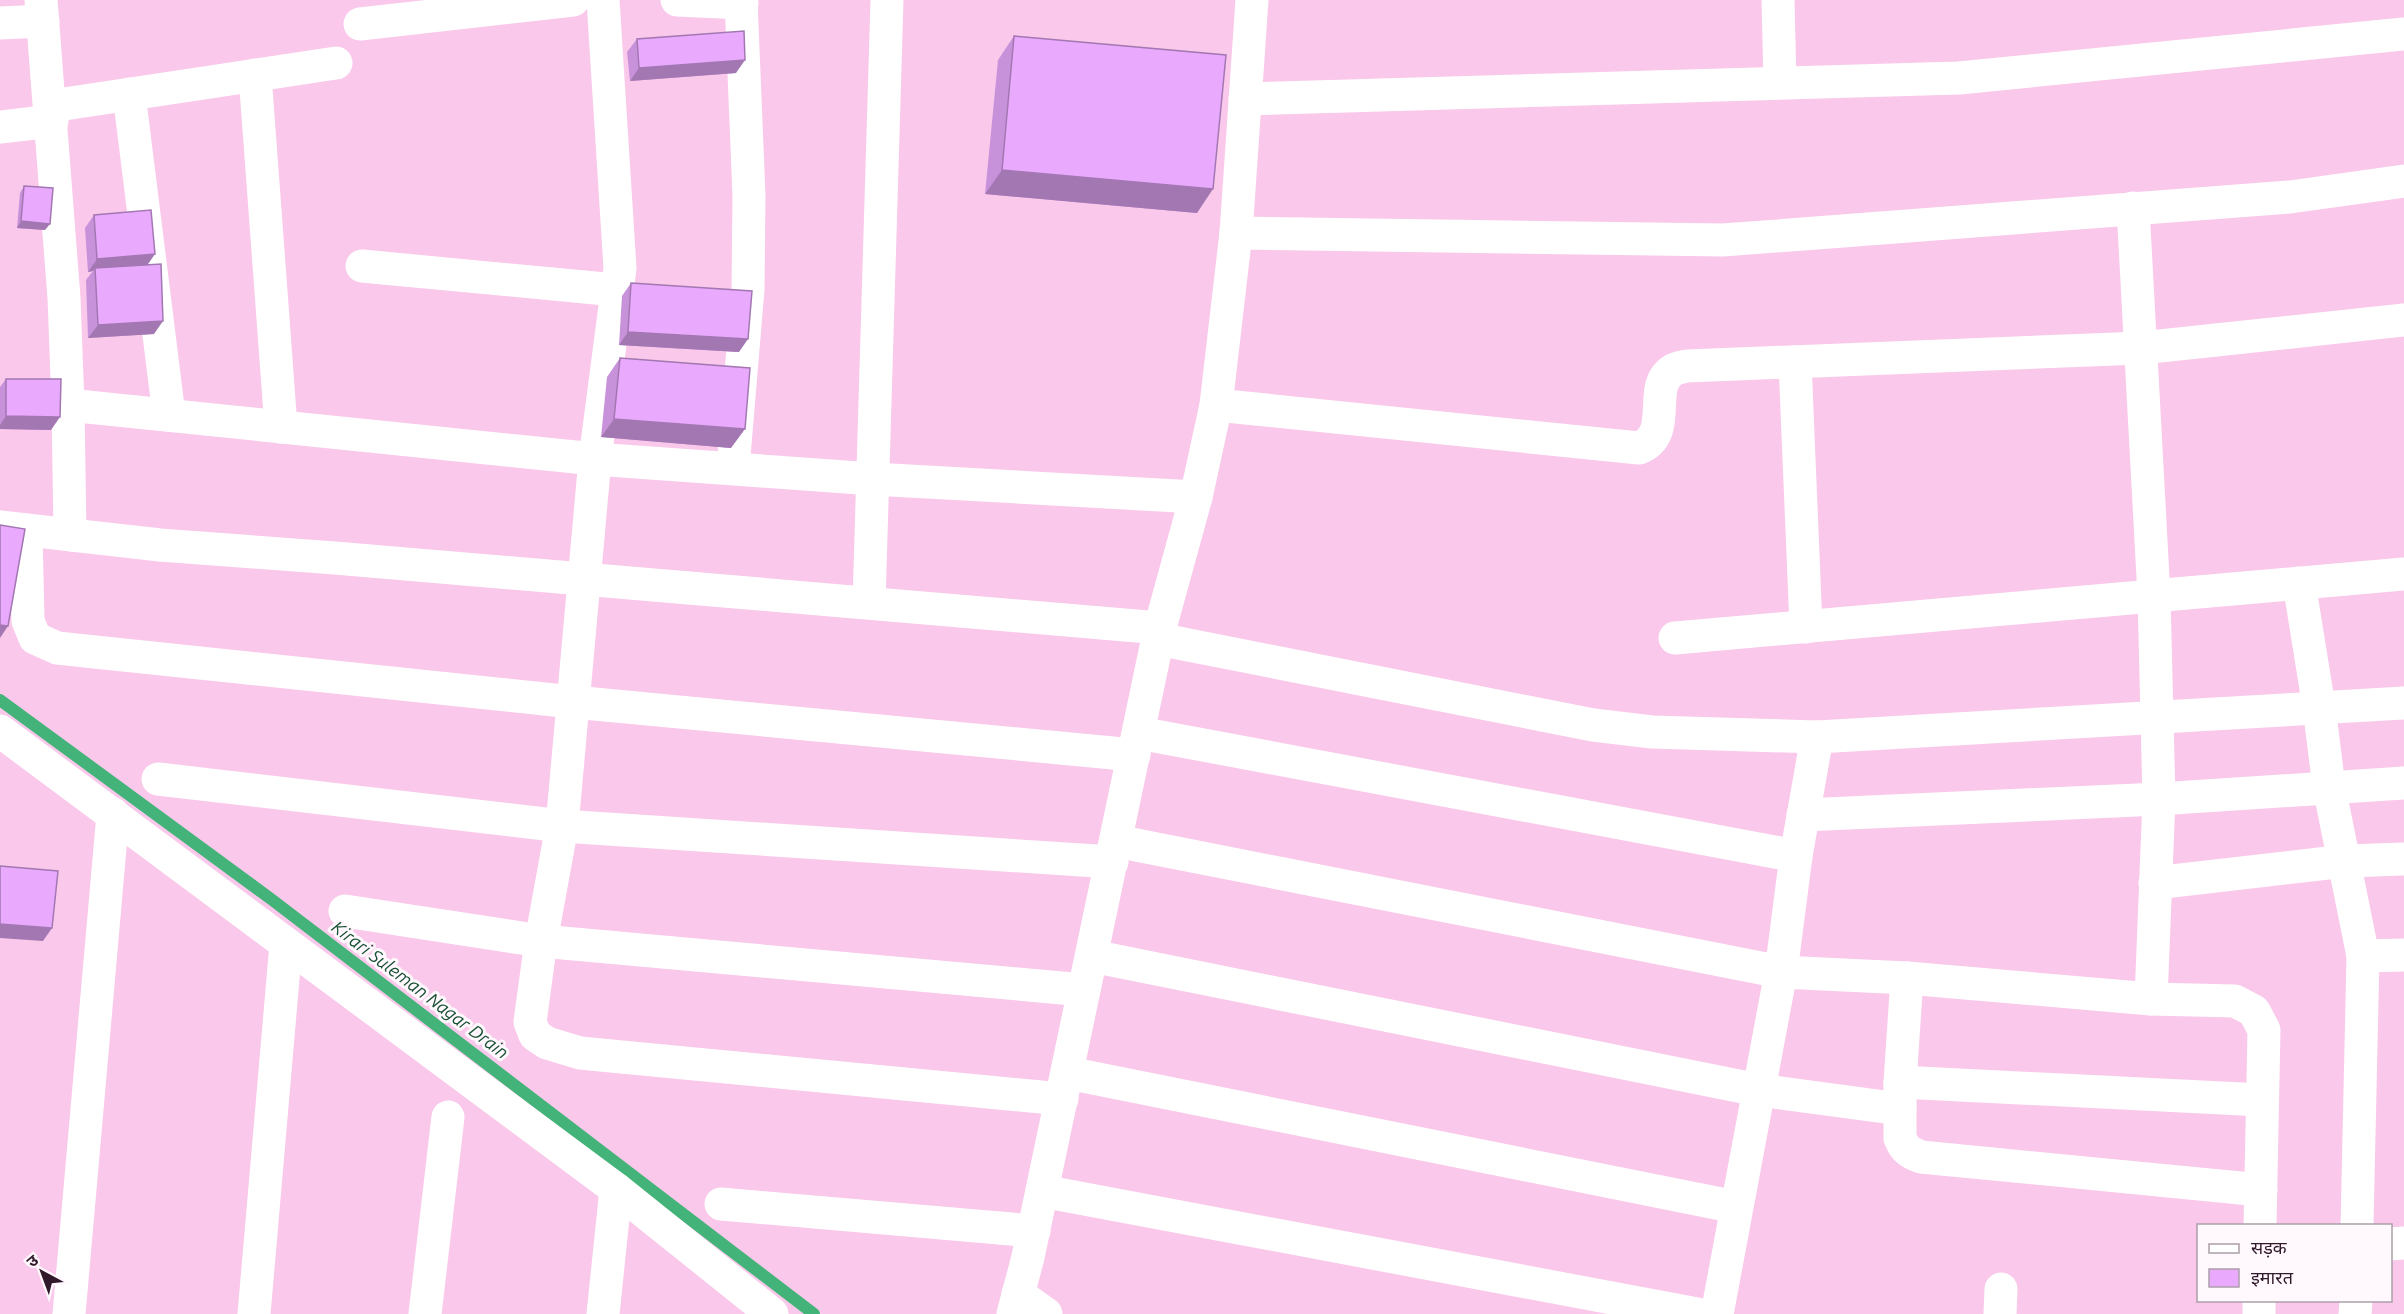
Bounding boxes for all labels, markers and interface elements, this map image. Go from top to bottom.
water label: Kirari Suleman Nagar Drain [328,916,513,1062]
legend [2197,1224,2392,1302]
text: सड़क [2251,1237,2288,1258]
north arrow [12,1242,72,1302]
text: उ [23,1250,42,1271]
text: इमारत [2251,1267,2294,1287]

